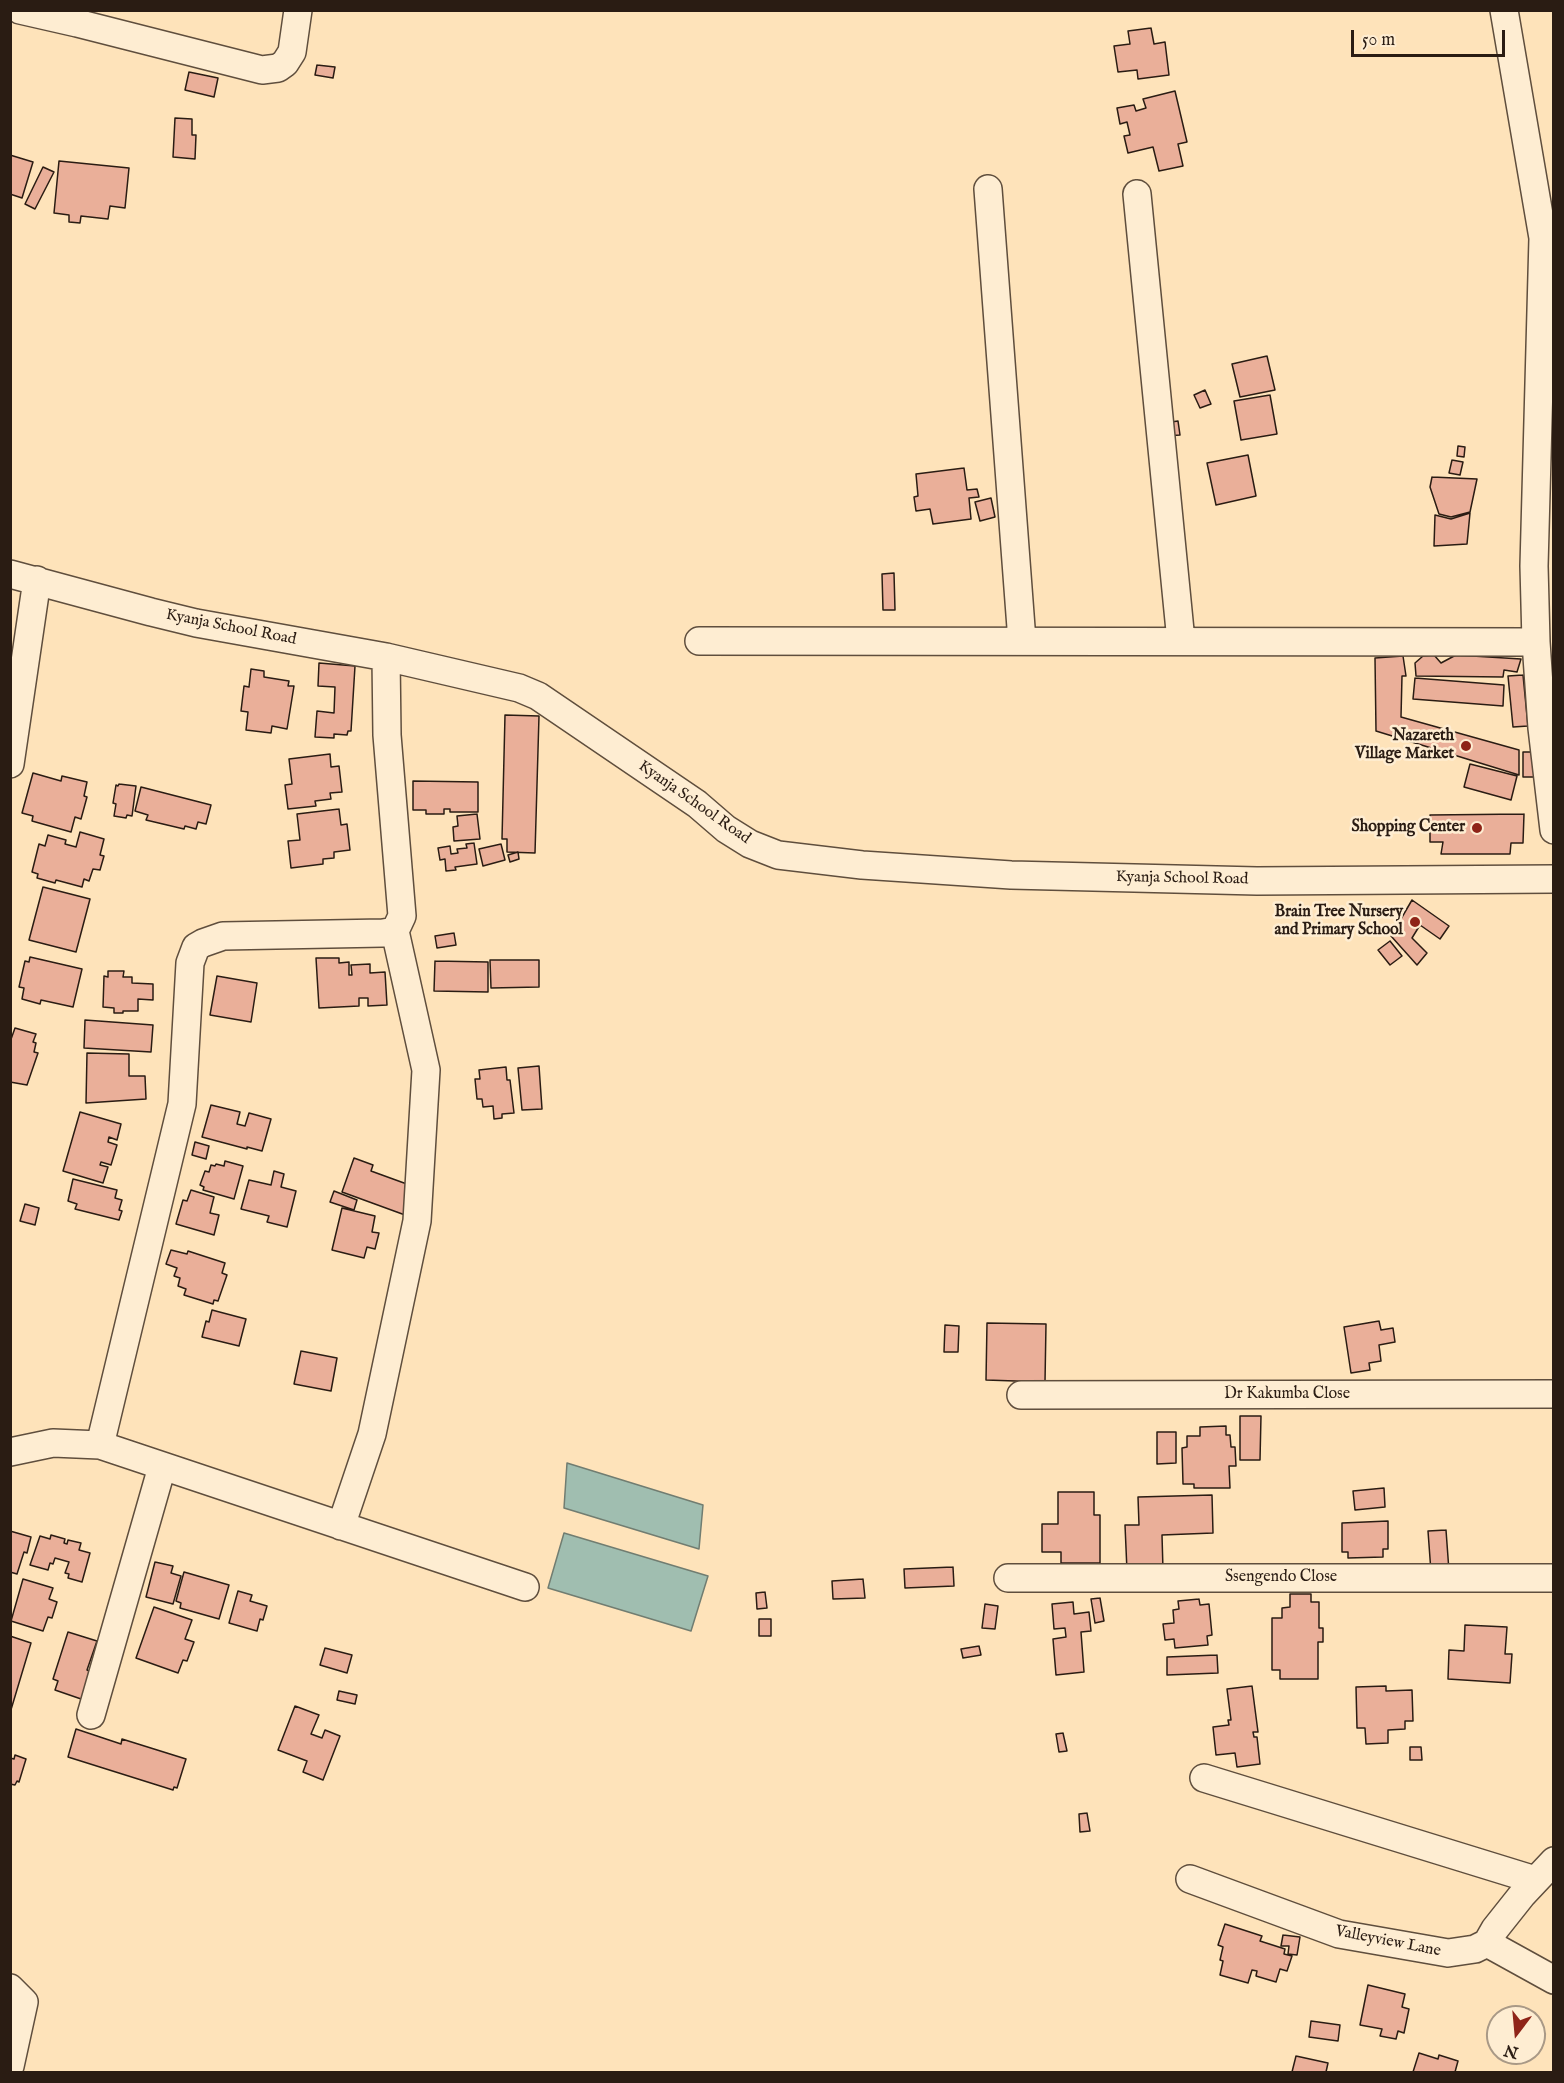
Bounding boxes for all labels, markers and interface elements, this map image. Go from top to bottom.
scale bar [1354,18,1508,56]
text: 50 m [1362,29,1395,52]
street label: Kyanja School Road [164,606,298,650]
place label: Nazareth Village Market [1355,727,1454,765]
marker: Nazareth Village Market [1459,739,1473,753]
street label: Kyanja School Road [634,757,754,849]
place label: Shopping Center [1351,818,1465,838]
marker: Shopping Center [1470,821,1484,835]
street label: Kyanja School Road [1116,868,1248,890]
place label: Brain Tree Nursery and Primary School [1275,903,1403,941]
marker: Brain Tree Nursery and Primary School [1408,915,1422,929]
street label: Dr Kakumba Close [1224,1385,1350,1405]
street label: Ssengendo Close [1225,1568,1337,1588]
street label: Valleyview Lane [1334,1922,1442,1962]
north arrow [1486,2005,1546,2065]
text: N [1502,2039,1521,2062]

